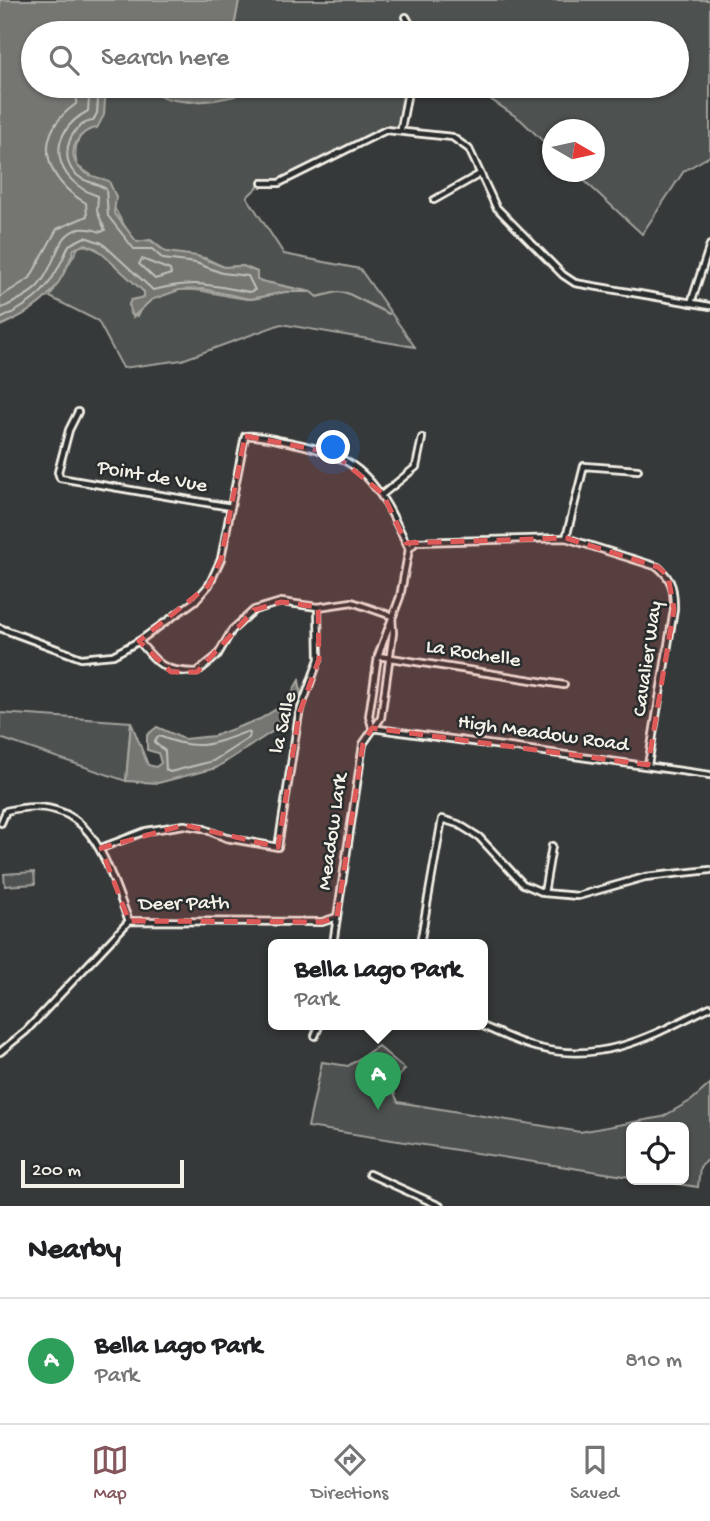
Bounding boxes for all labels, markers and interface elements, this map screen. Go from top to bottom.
search box [21,21,689,98]
icon: search [45,41,83,79]
text: Search here [101,44,229,75]
north arrow [542,119,605,182]
your location [316,430,350,464]
street label: Point de Vue [94,456,210,500]
street label: Cavalier Way [629,600,669,718]
street label: La Rochelle [424,635,523,675]
street label: la Salle [266,688,304,756]
street label: High Meadow Road [456,711,632,760]
street label: Meadow Lark [313,769,355,892]
street label: Deer Path [136,892,230,918]
popup [268,939,488,1030]
text: Bella Lago Park [295,956,461,987]
text: Park [295,987,338,1014]
pin: A [355,1052,401,1110]
map controls [626,1122,689,1185]
button: locate [626,1122,689,1185]
scale bar [21,1157,184,1189]
text: 200 m [32,1160,81,1183]
text: Nearby [28,1234,121,1269]
text: Bella Lago Park [95,1332,262,1363]
text: A [44,1348,58,1375]
text: 810 m [625,1348,682,1375]
text: Park [95,1363,139,1390]
tab: Map [91,1441,129,1506]
tab: Directions [311,1441,388,1506]
tab: Saved [570,1441,619,1506]

